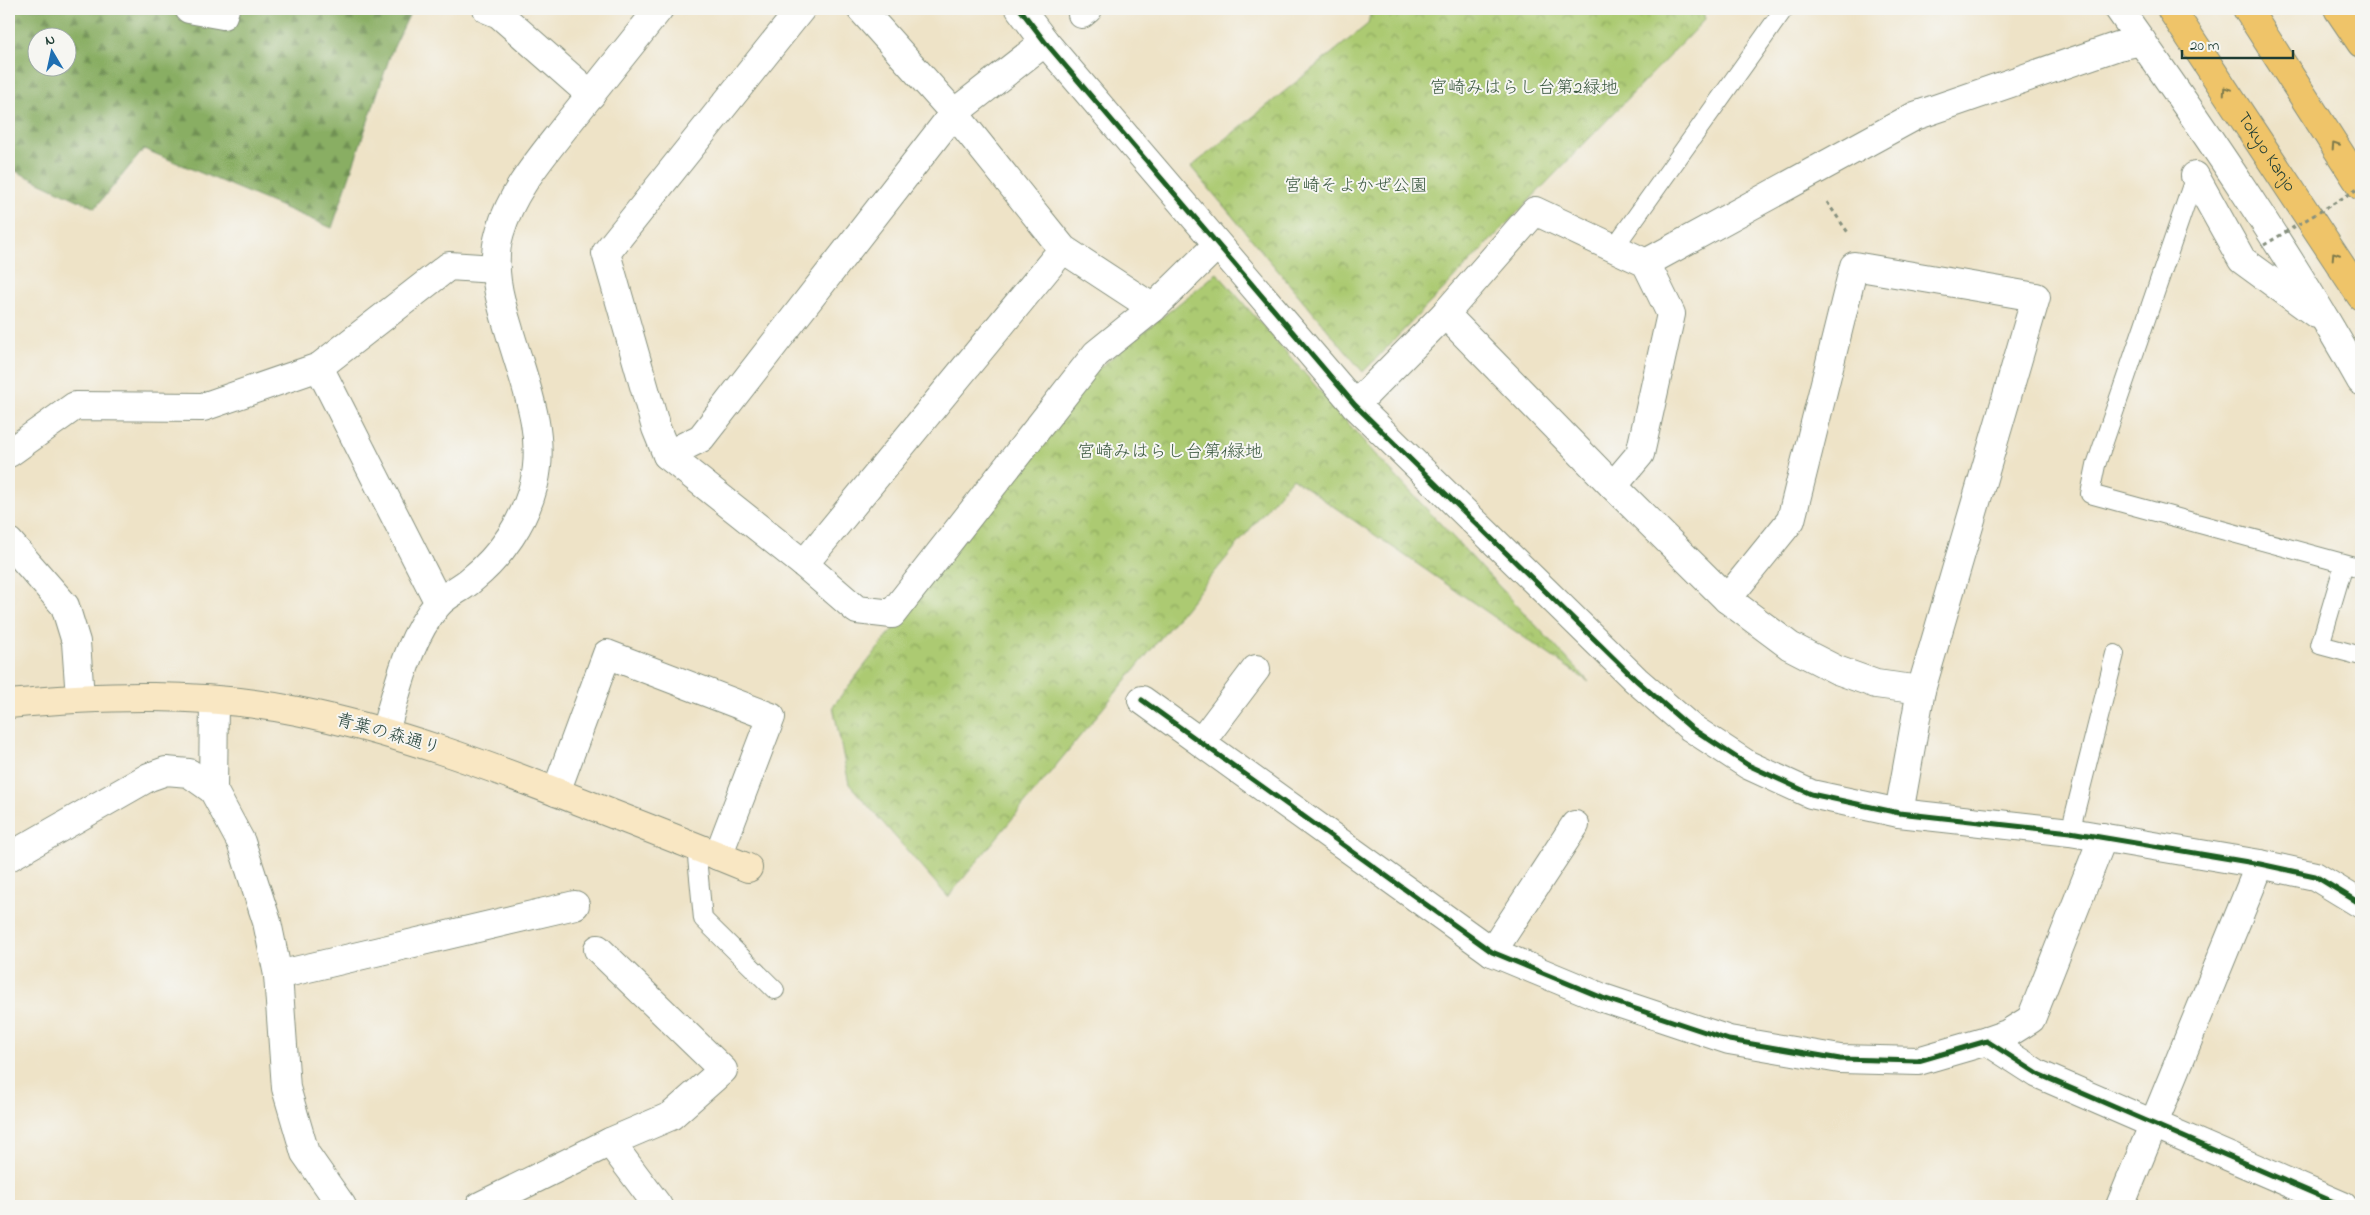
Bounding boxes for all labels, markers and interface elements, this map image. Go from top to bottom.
north arrow [28,28,78,78]
scale bar [2182,28,2294,60]
text: N [44,30,57,52]
text: 20 m [2190,35,2220,57]
park label: 宮崎みはらし台第2緑地 [1430,76,1618,102]
one-way arrow [2223,86,2232,96]
street label: Tokyo Kanjo [2230,107,2302,198]
one-way arrow [2332,142,2341,151]
park label: 宮崎そよかぜ公園 [1284,174,1428,200]
one-way arrow [2331,251,2341,260]
park label: 宮崎みはらし台第1緑地 [1077,440,1263,466]
street label: 青葉の森通り [333,708,443,762]

